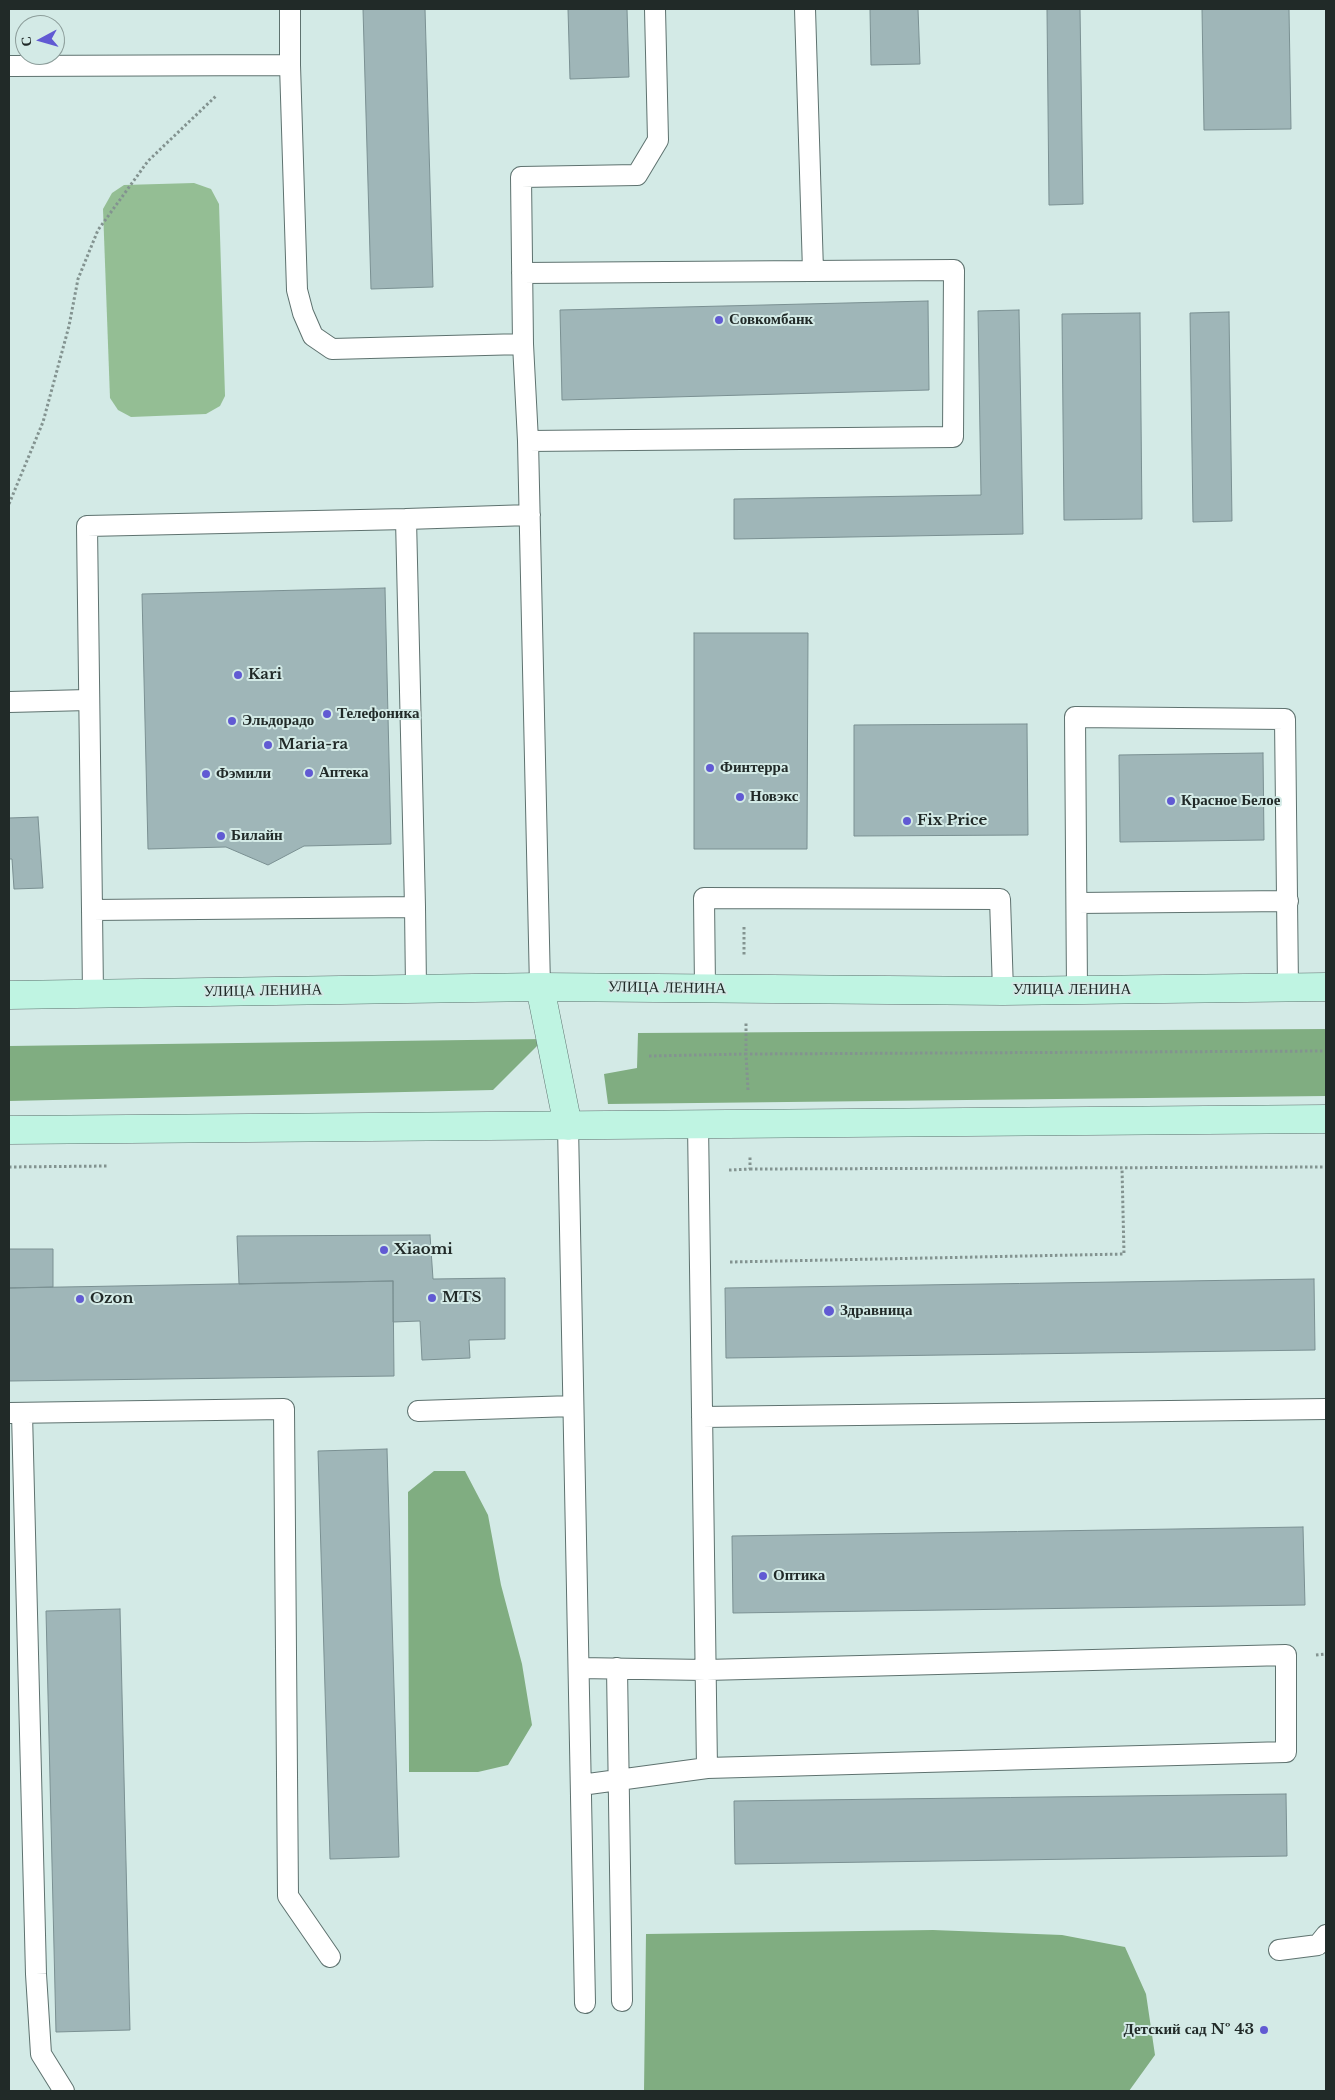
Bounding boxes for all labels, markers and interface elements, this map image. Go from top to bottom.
north arrow [15,15,65,65]
text: С [17,35,36,47]
place label: Совкомбанк [729,311,813,329]
marker: Совкомбанк [713,314,725,326]
place label: Kari [248,666,282,684]
marker: Kari [232,669,244,681]
place label: Телефоника [337,705,419,723]
marker: Телефоника [321,708,333,720]
place label: Эльдорадо [242,712,314,730]
marker: Эльдорадо [226,715,238,727]
place label: Maria-ra [278,736,348,754]
marker: Maria-ra [262,739,274,751]
place label: Финтерра [720,759,788,777]
marker: Финтерра [704,762,716,774]
place label: Аптека [319,764,368,782]
place label: Фэмили [216,765,271,783]
marker: Аптека [303,767,315,779]
marker: Фэмили [200,768,212,780]
place label: Новэкс [750,788,798,806]
marker: Новэкс [734,791,746,803]
place label: Красное Белое [1181,792,1280,810]
marker: Красное Белое [1165,795,1177,807]
place label: Fix Price [917,812,987,830]
marker: Fix Price [901,815,913,827]
place label: Билайн [231,827,283,845]
marker: Билайн [215,830,227,842]
street label: УЛИЦА ЛЕНИНА [608,978,726,998]
street label: УЛИЦА ЛЕНИНА [204,981,322,1001]
street label: УЛИЦА ЛЕНИНА [1013,981,1131,999]
place label: Xiaomi [394,1241,453,1259]
marker: Xiaomi [378,1244,390,1256]
place label: MTS [442,1289,482,1307]
place label: Ozon [90,1290,133,1308]
marker: MTS [426,1292,438,1304]
marker: Ozon [74,1293,86,1305]
place label: Здравница [840,1302,913,1320]
marker: Здравница [822,1304,836,1318]
place label: Оптика [773,1567,825,1585]
marker: Оптика [757,1570,769,1582]
place label: Детский сад № 43 [1123,2021,1254,2039]
marker: Детский сад № 43 [1258,2024,1270,2036]

